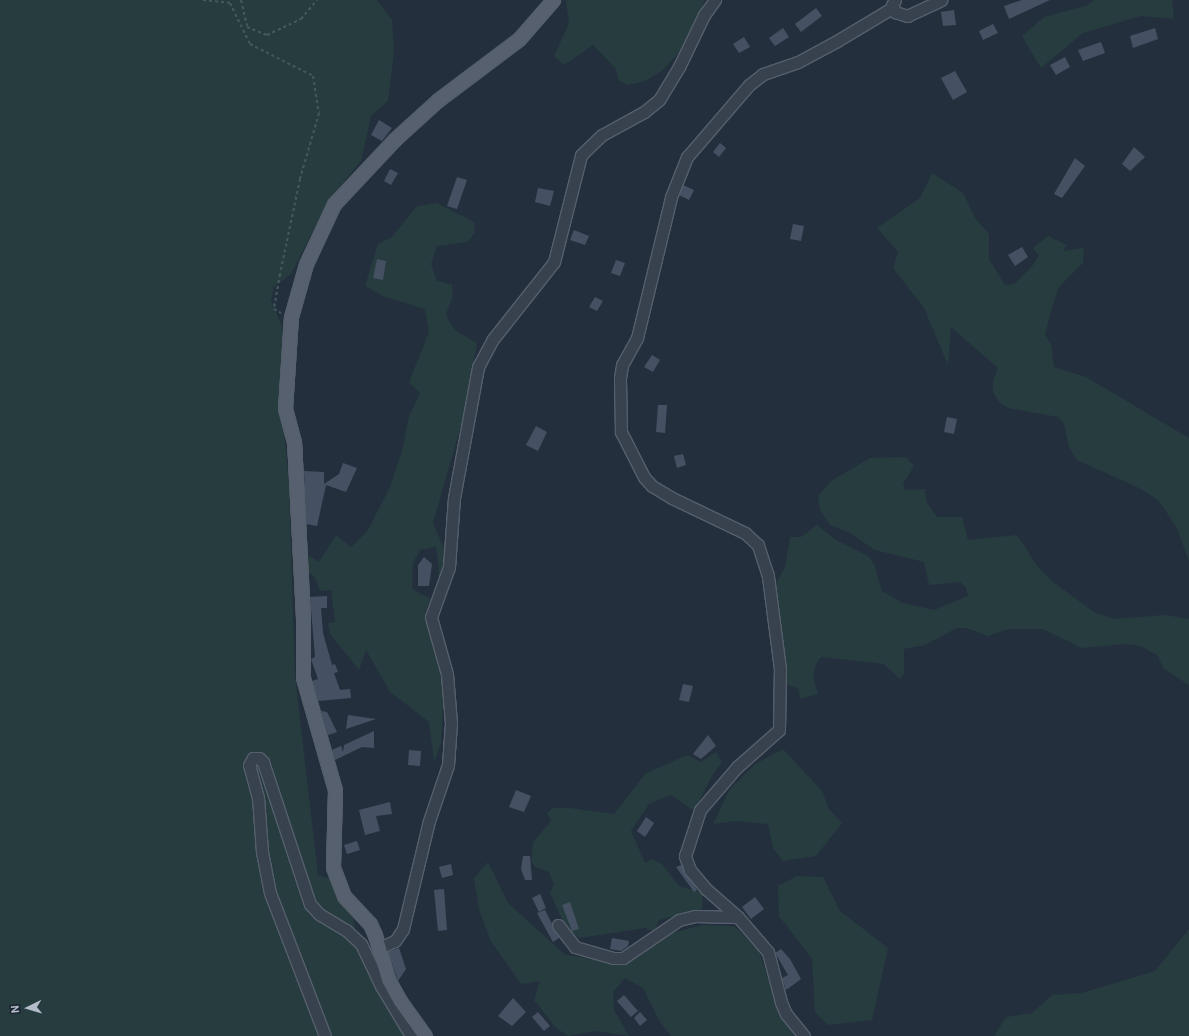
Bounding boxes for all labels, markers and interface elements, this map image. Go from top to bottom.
north arrow [8,988,48,1028]
text: N [9,1005,22,1014]

